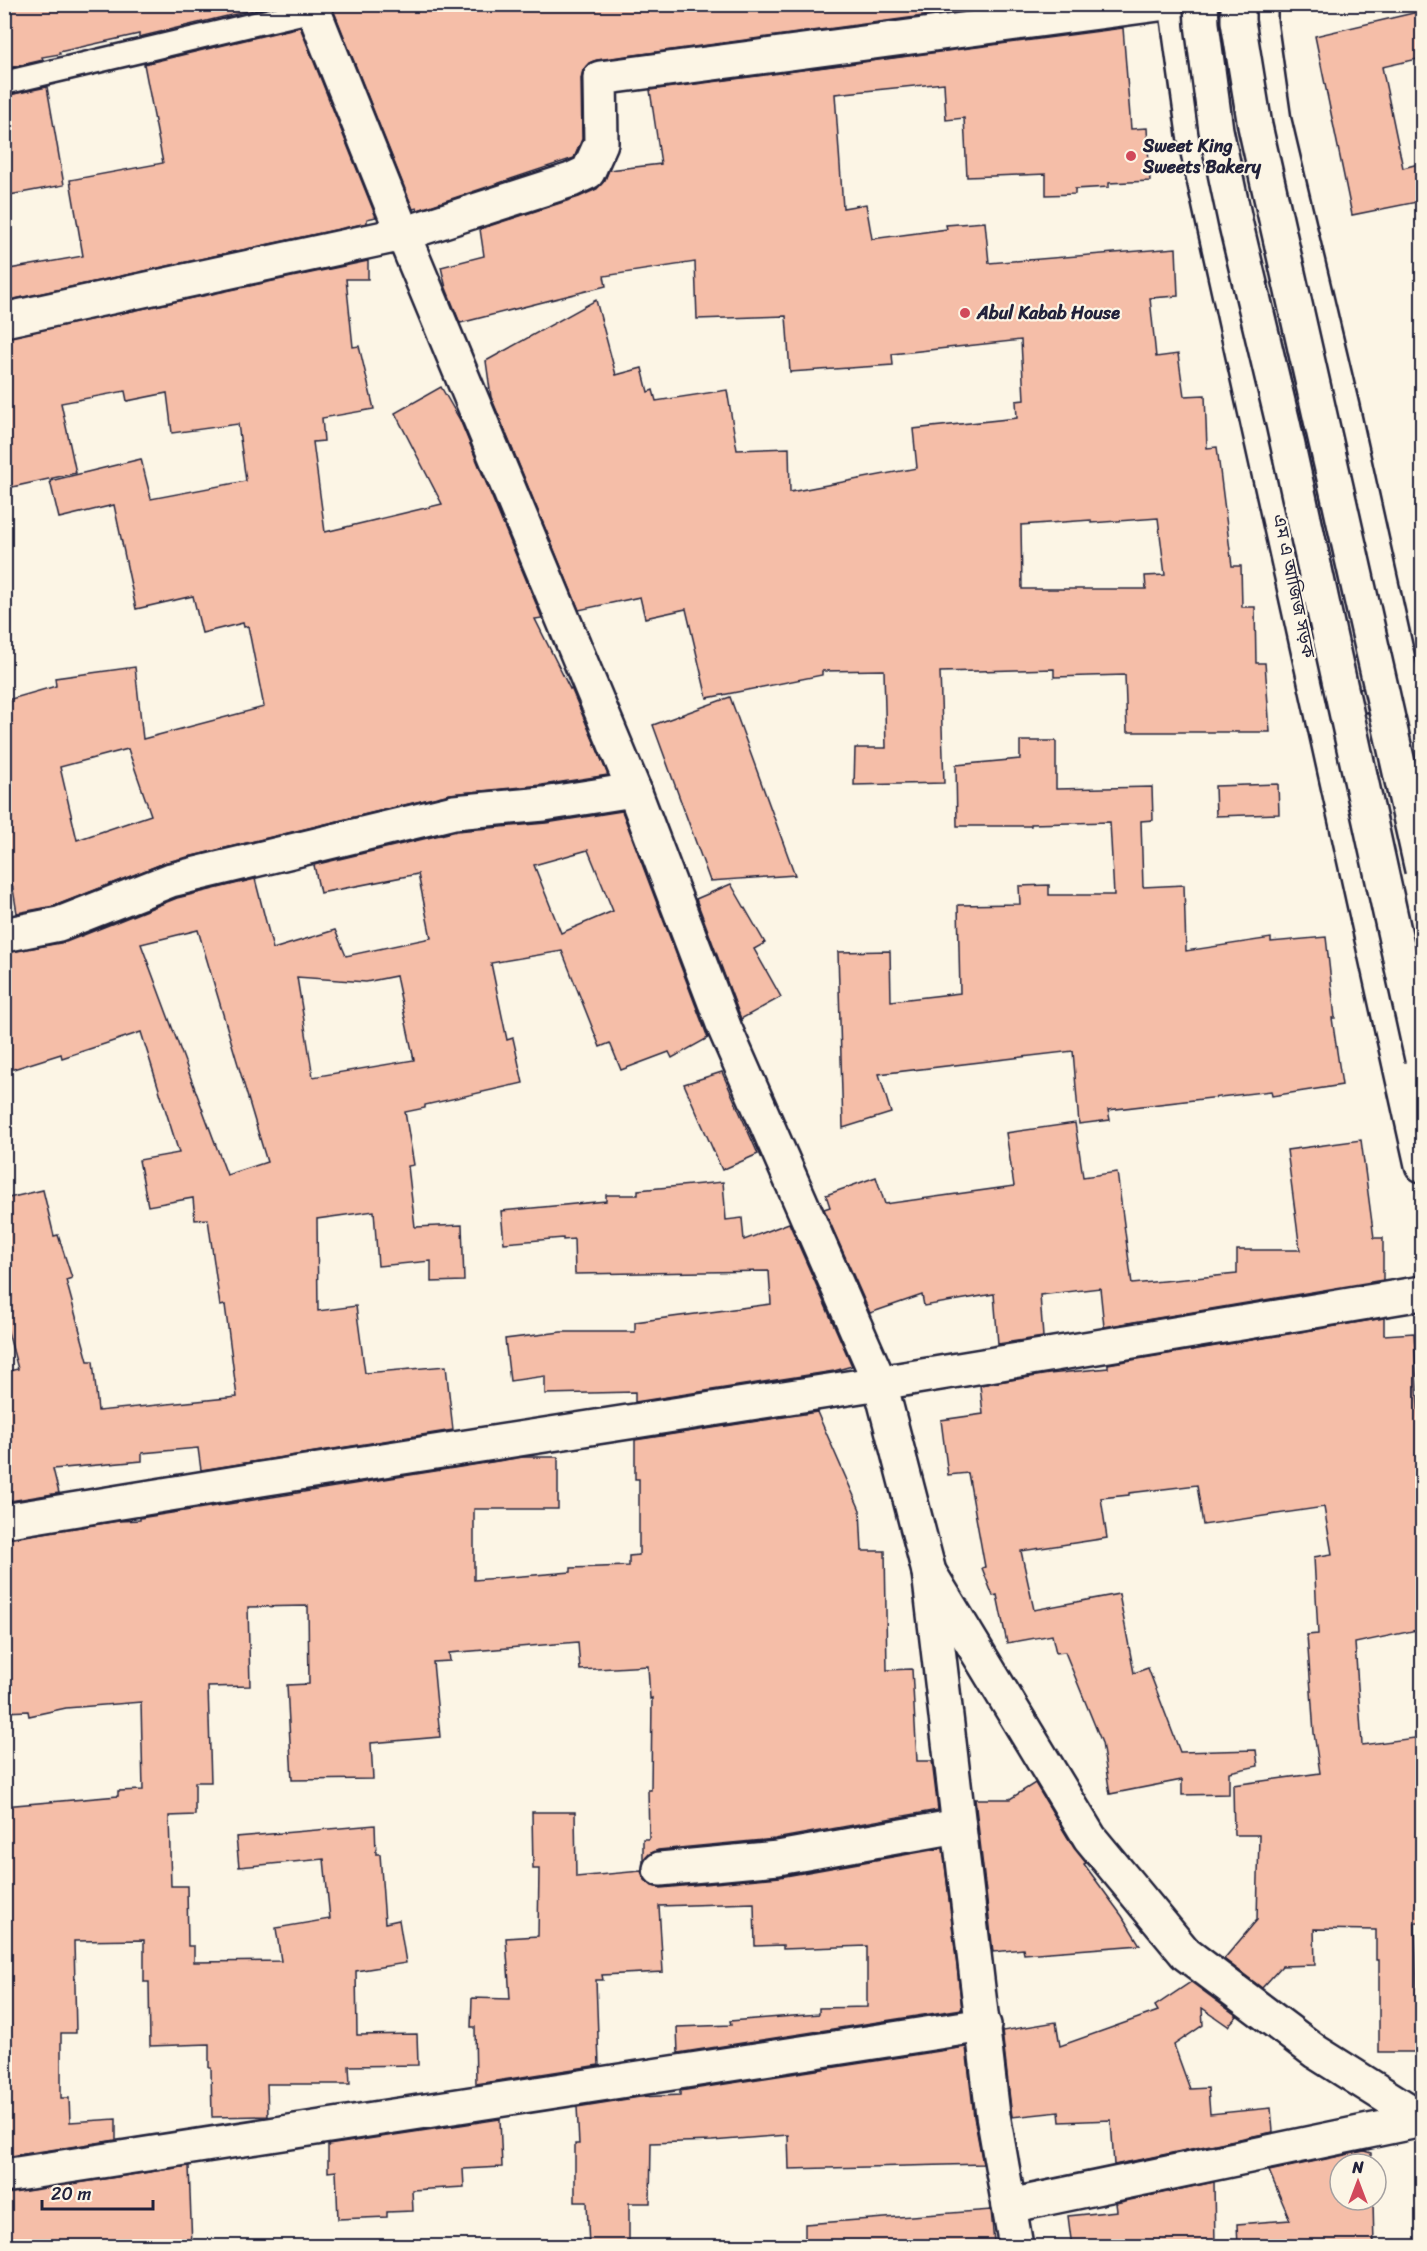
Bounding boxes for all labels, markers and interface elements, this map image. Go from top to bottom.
place label: Sweet King Sweets Bakery [1142,130,1262,183]
marker: Sweet King Sweets Bakery [1124,149,1138,163]
place label: Abul Kabab House [976,297,1120,329]
marker: Abul Kabab House [958,306,972,320]
street label: এম এ আজিজ সড়ক [1263,511,1325,661]
north arrow [1328,2152,1388,2212]
text: N [1351,2153,1364,2182]
scale bar [42,2173,153,2211]
text: 20 m [51,2178,91,2210]

